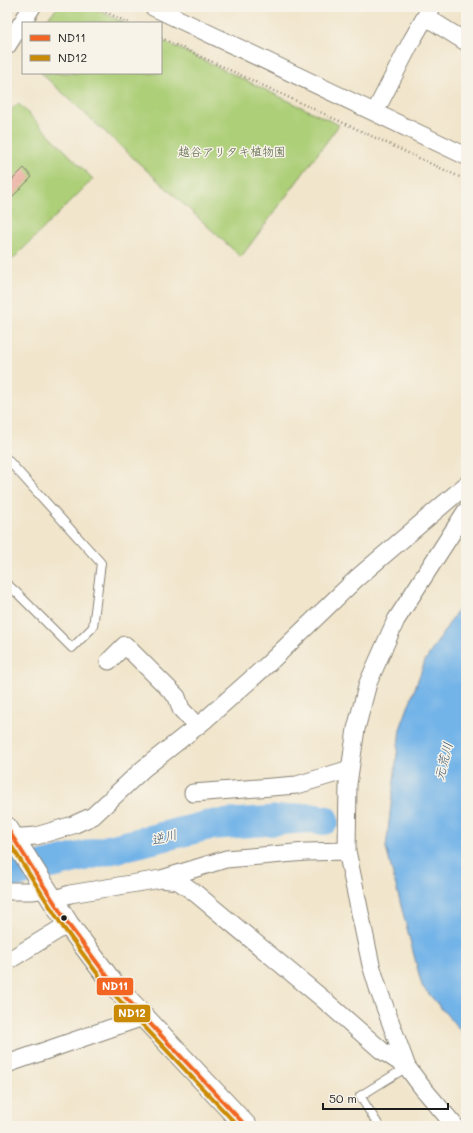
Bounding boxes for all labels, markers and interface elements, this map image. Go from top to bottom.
legend [22,22,162,74]
text: ND11 [58,29,86,45]
text: ND12 [58,49,87,65]
park label: 越谷アリタキ植物園 [178,143,286,159]
water label: 元荒川 [430,740,455,782]
water label: 逆川 [149,825,179,848]
unlabelled marker [59,913,69,923]
line badge: ND11 [96,977,134,996]
text: ND11 [102,978,128,993]
line badge: ND12 [113,1004,151,1023]
text: ND12 [118,1005,146,1020]
scale bar [323,1085,448,1111]
text: 50 m [329,1090,357,1106]

